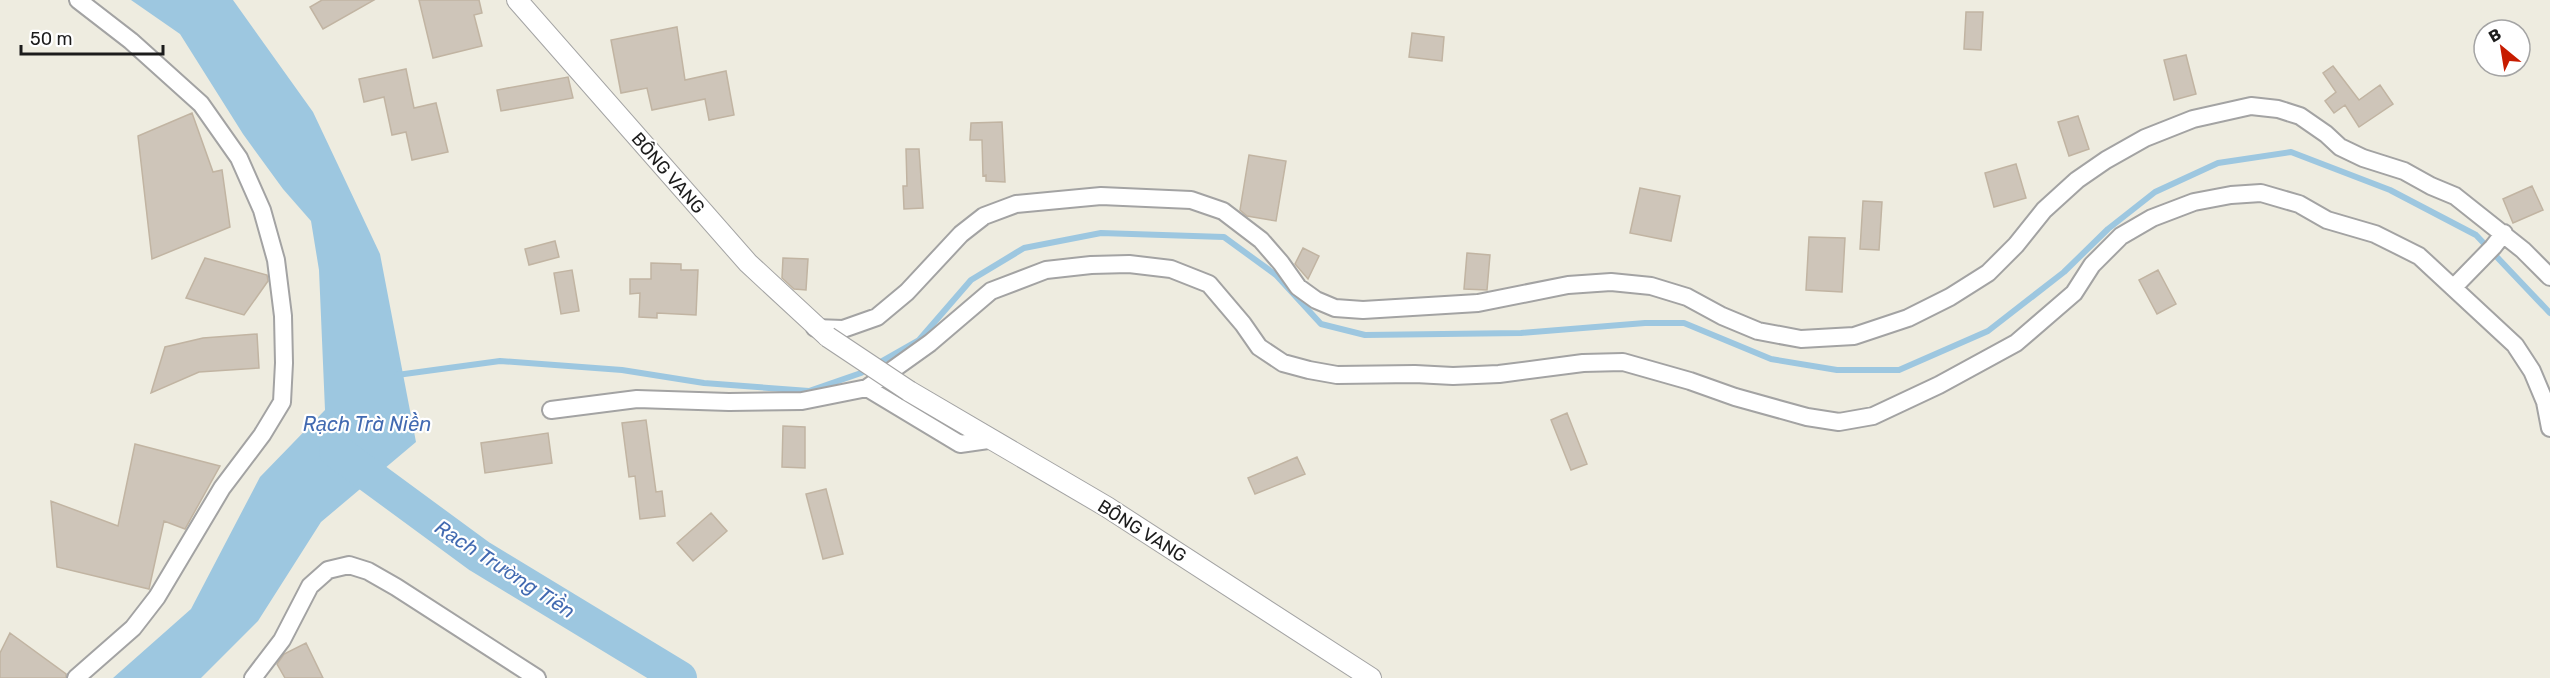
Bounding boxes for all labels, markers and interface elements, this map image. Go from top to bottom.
scale bar [21,18,164,56]
north arrow [2472,18,2532,78]
text: B [2485,24,2504,46]
text: 50 m [30,28,73,50]
street label: BÔNG VANG [627,128,709,218]
water label: Rạch Trà Niền [303,412,431,436]
street label: BÔNG VANG [1093,495,1191,567]
water label: Rạch Trường Tiền [430,515,580,623]

